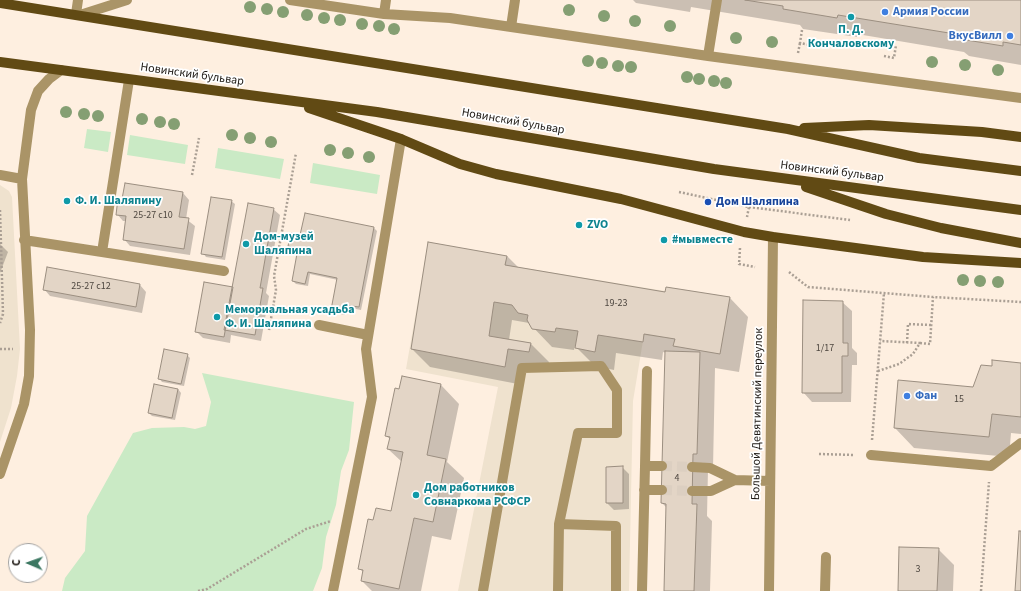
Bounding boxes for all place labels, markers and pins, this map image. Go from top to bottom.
place label: Армия России [893,5,969,19]
marker: Армия России [880,7,890,17]
marker: П. Д. Кончаловскому [846,12,856,22]
place label: П. Д. Кончаловскому [808,23,894,51]
place label: ВкусВилл [949,29,1002,43]
marker: ВкусВилл [1005,31,1015,41]
place label: Ф. И. Шаляпину [75,194,161,208]
place label: Дом Шаляпина [716,195,799,209]
marker: Ф. И. Шаляпину [62,196,72,206]
marker: Дом Шаляпина [703,197,713,207]
place label: ZVO [587,218,608,232]
marker: ZVO [574,220,584,230]
place label: Дом-музей Шаляпина [254,230,314,258]
place label: #мывместе [672,233,733,247]
marker: #мывместе [659,235,669,245]
marker: Дом-музей Шаляпина [241,239,251,249]
place label: Мемориальная усадьба Ф. И. Шаляпина [225,303,355,331]
marker: Мемориальная усадьба Ф. И. Шаляпина [212,312,222,322]
place label: Фан [915,389,937,403]
marker: Фан [902,391,912,401]
place label: Дом работников Совнаркома РСФСР [424,481,531,509]
marker: Дом работников Совнаркома РСФСР [411,490,421,500]

